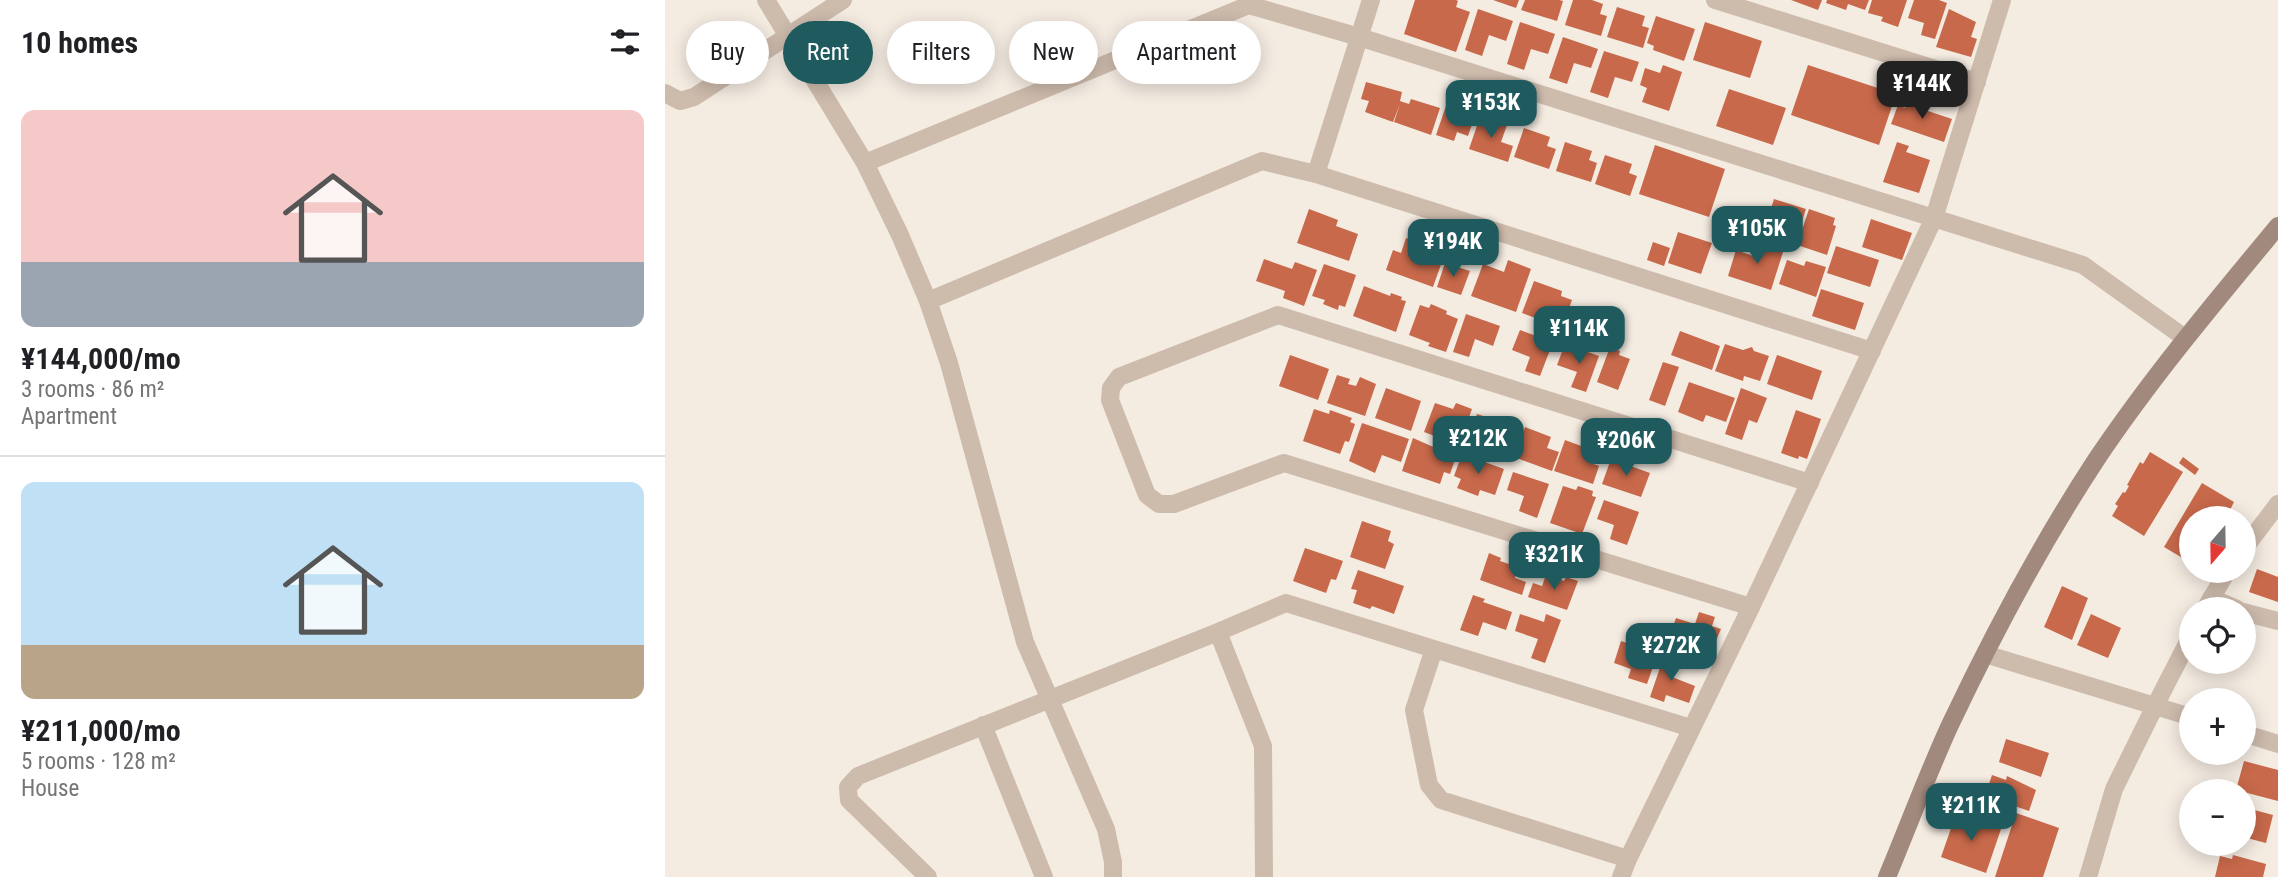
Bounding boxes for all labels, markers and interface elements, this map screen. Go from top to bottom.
chip: Buy [686,21,769,84]
chip: Rent [783,21,873,84]
chip: Filters [887,21,995,84]
chip: New [1009,21,1098,84]
chip: Apartment [1112,21,1261,84]
icon: filters [606,23,644,61]
text: 10 homes [21,25,138,60]
pin: ¥144K [1873,61,1971,121]
text: ¥144K [1893,70,1951,97]
pin: ¥153K [1442,80,1540,140]
text: ¥153K [1462,89,1520,116]
icon: home [270,155,396,281]
pin: ¥105K [1708,206,1806,266]
text: ¥105K [1728,215,1786,242]
pin: ¥194K [1404,219,1502,279]
text: ¥194K [1424,228,1482,255]
pin: ¥114K [1530,306,1628,366]
text: ¥114K [1550,315,1608,342]
text: ¥144,000/mo [21,341,181,376]
text: 3 rooms · 86 m² [21,376,164,403]
text: Apartment [21,403,117,430]
pin: ¥212K [1429,416,1527,476]
pin: ¥206K [1577,419,1675,478]
text: ¥212K [1449,425,1507,452]
text: ¥206K [1597,427,1655,454]
north arrow [2179,506,2256,583]
map controls [2179,506,2256,856]
icon: home [270,527,396,653]
pin: ¥321K [1505,532,1603,592]
text: ¥321K [1525,541,1583,568]
button: locate [2179,597,2256,674]
pin: ¥272K [1622,624,1720,683]
text: ¥272K [1642,632,1700,659]
button: + [2179,688,2256,765]
text: ¥211,000/mo [21,713,181,748]
text: 5 rooms · 128 m² [21,748,176,775]
text: House [21,775,79,802]
button: − [2179,779,2256,856]
pin: ¥211K [1922,784,2020,843]
text: ¥211K [1942,792,2000,819]

